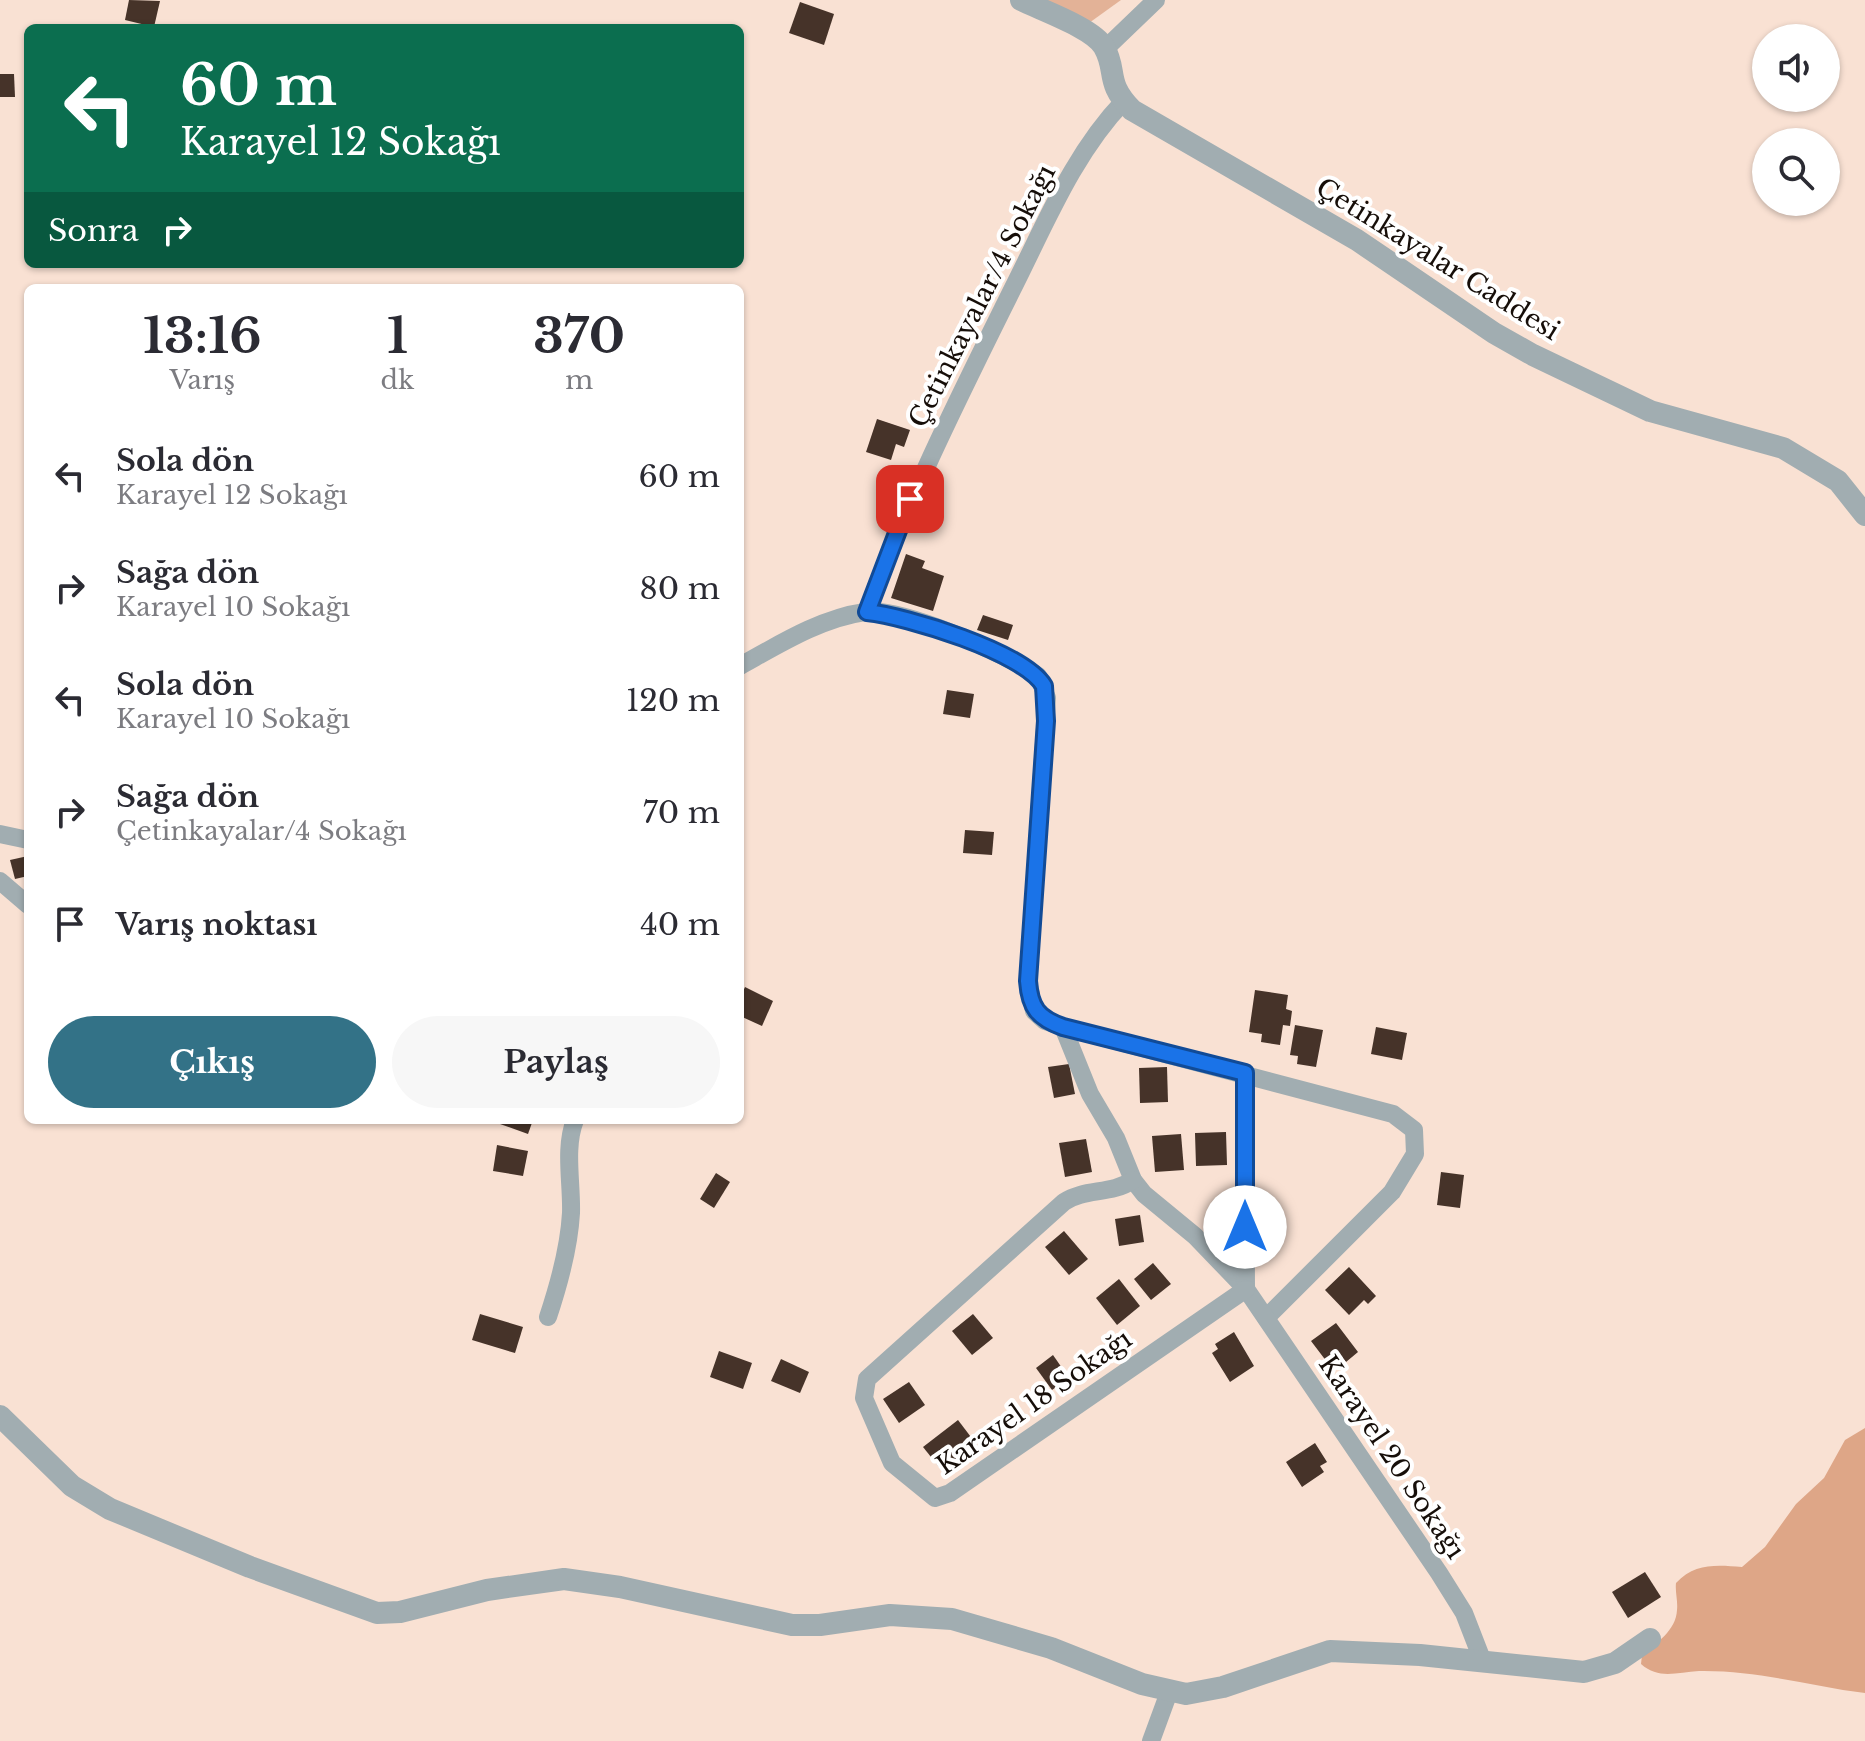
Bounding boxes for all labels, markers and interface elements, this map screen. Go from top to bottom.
map controls [1752,24,1840,216]
button: sound [1752,24,1840,112]
text: 60 m [180,51,337,120]
icon: left [48,56,152,160]
text: Karayel 12 Sokağı [180,120,501,165]
button: search [1752,128,1840,216]
street label: Çetinkayalar/4 Sokağı [902,159,1062,433]
street label: Çetinkayalar Caddesi [1310,171,1566,347]
icon: right [155,208,199,252]
text: Sonra [48,212,139,249]
text: 13:16 [143,306,262,366]
text: 1 [387,306,408,366]
text: 370 [533,306,625,366]
text: Varış [170,364,235,396]
text: dk [381,364,414,396]
text: m [565,364,593,396]
text: Sola dön [116,442,254,479]
icon: left [48,454,92,498]
text: 60 m [638,458,720,495]
pin [876,465,944,533]
icon: arrive [888,477,932,521]
text: Karayel 12 Sokağı [116,479,348,511]
text: Sağa dön [116,554,259,591]
icon: right [48,566,92,610]
text: 80 m [640,570,720,607]
text: Karayel 10 Sokağı [116,591,350,623]
text: Sola dön [116,666,254,703]
icon: left [48,678,92,722]
text: 120 m [626,682,720,719]
text: Karayel 10 Sokağı [116,703,350,735]
text: Sağa dön [116,778,259,815]
icon: right [48,790,92,834]
text: 70 m [643,794,720,831]
text: Çetinkayalar/4 Sokağı [116,815,407,847]
icon: arrive [48,902,92,946]
text: Varış noktası [116,906,317,943]
text: 40 m [640,906,720,943]
button: Çıkış [48,1016,376,1108]
button: Paylaş [392,1016,720,1108]
position arrow [1203,1185,1287,1269]
street label: Karayel 18 Sokağı [930,1323,1138,1481]
street label: Karayel 20 Sokağı [1312,1349,1472,1565]

